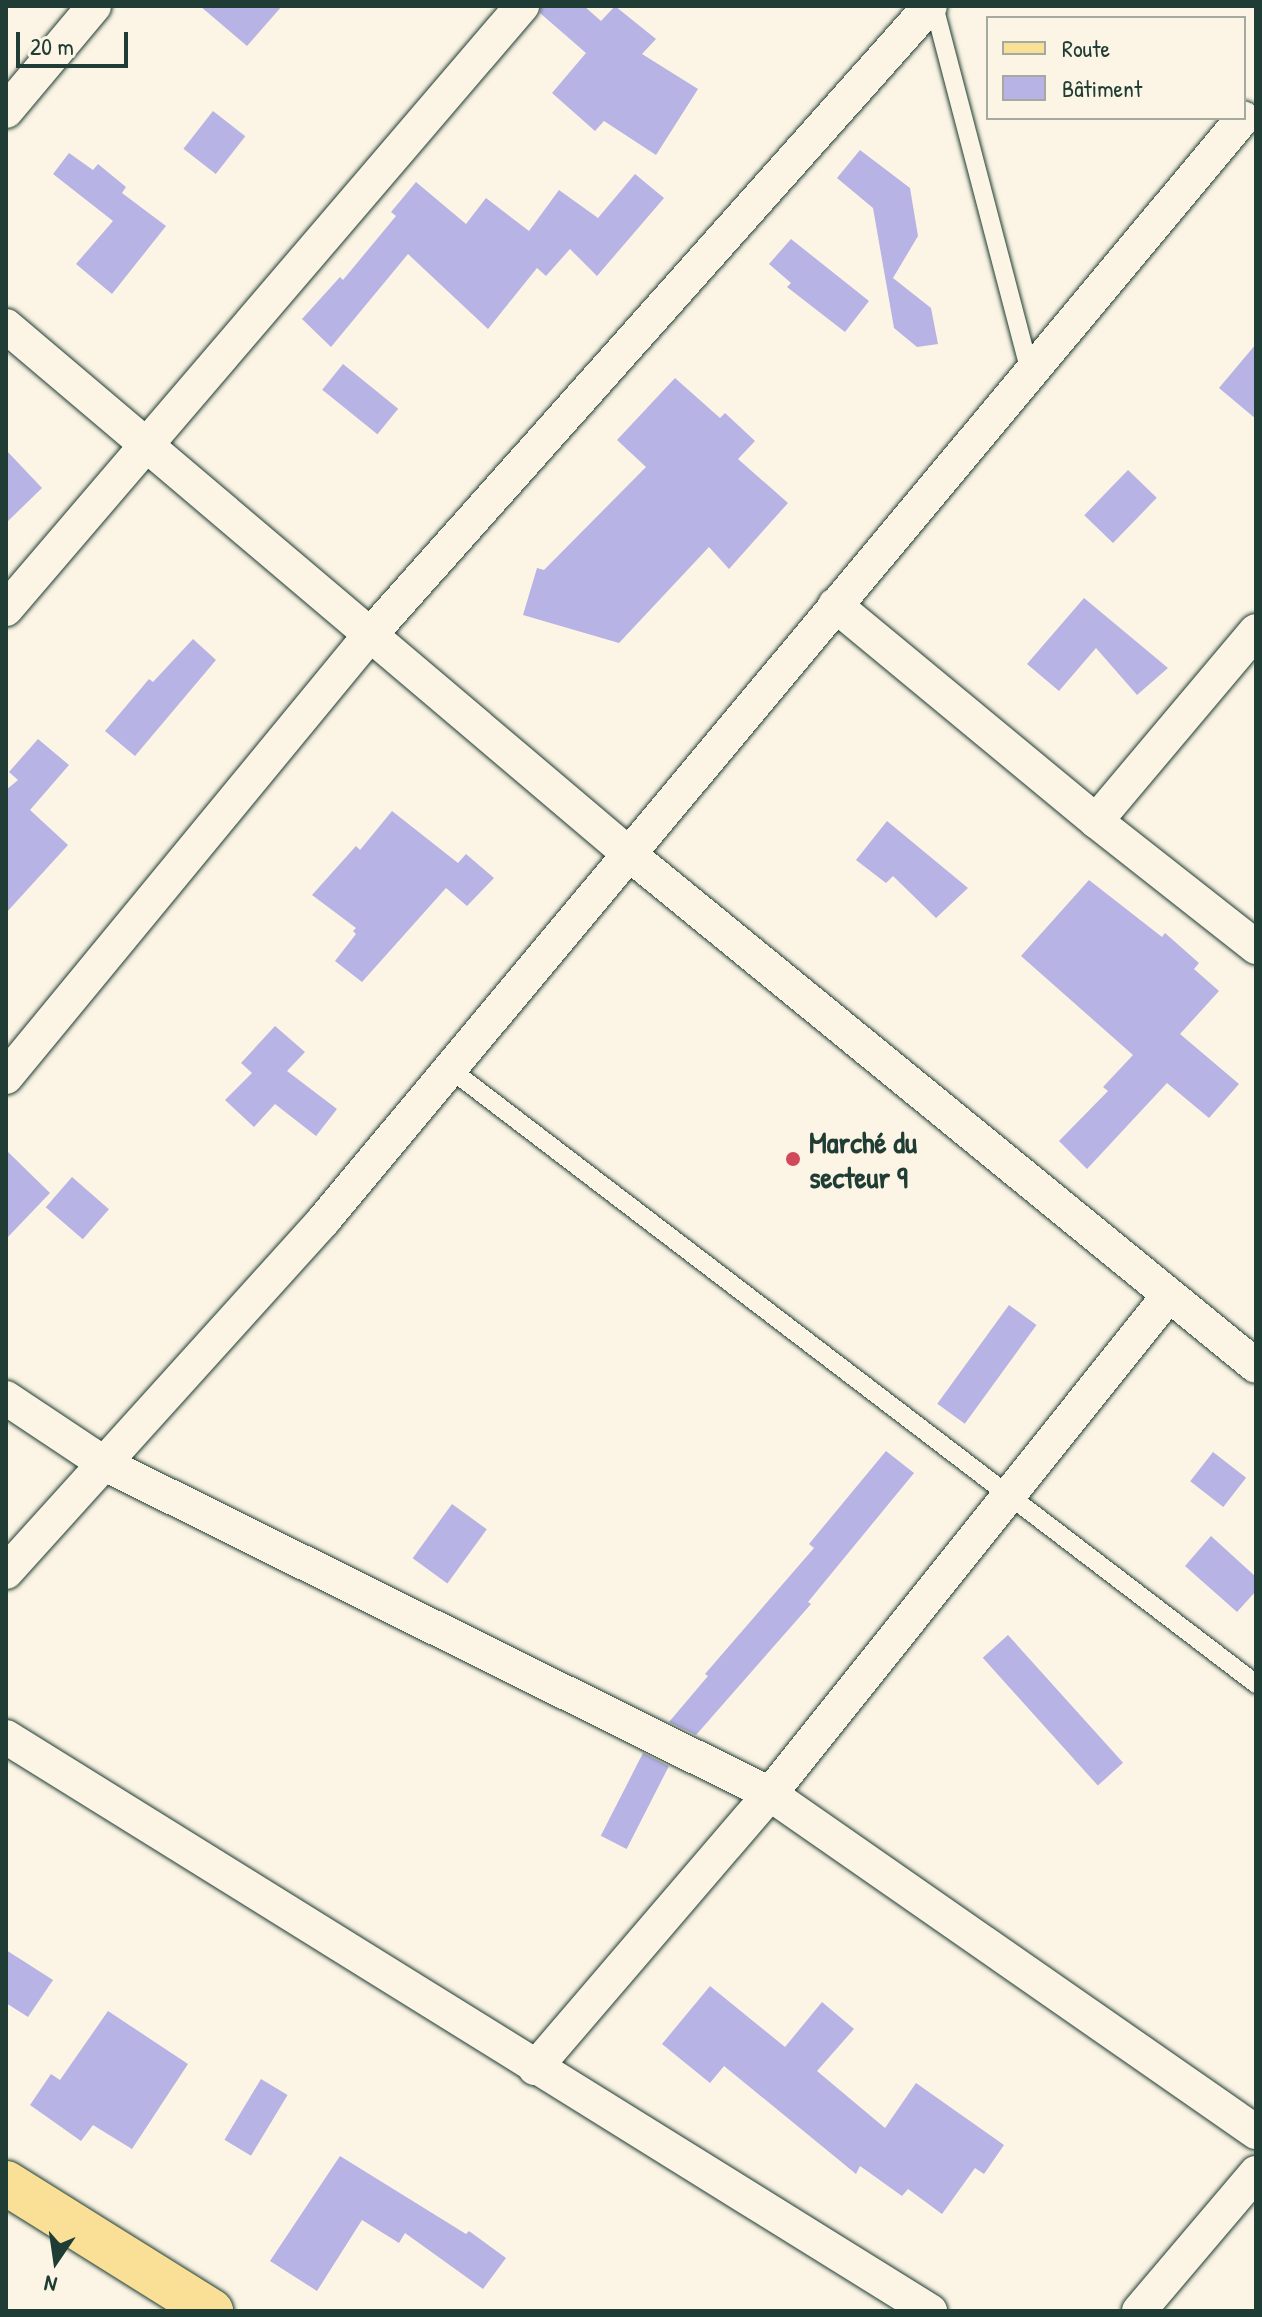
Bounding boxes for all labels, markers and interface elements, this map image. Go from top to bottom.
scale bar [20,16,132,66]
legend [986,16,1246,120]
text: 20 m [30,30,74,62]
text: Route [1062,32,1110,64]
text: Bâtiment [1062,72,1142,104]
place label: Marché du secteur 9 [809,1124,917,1194]
marker: Marché du secteur 9 [784,1150,802,1168]
north arrow [16,2221,96,2301]
text: N [42,2268,60,2300]

